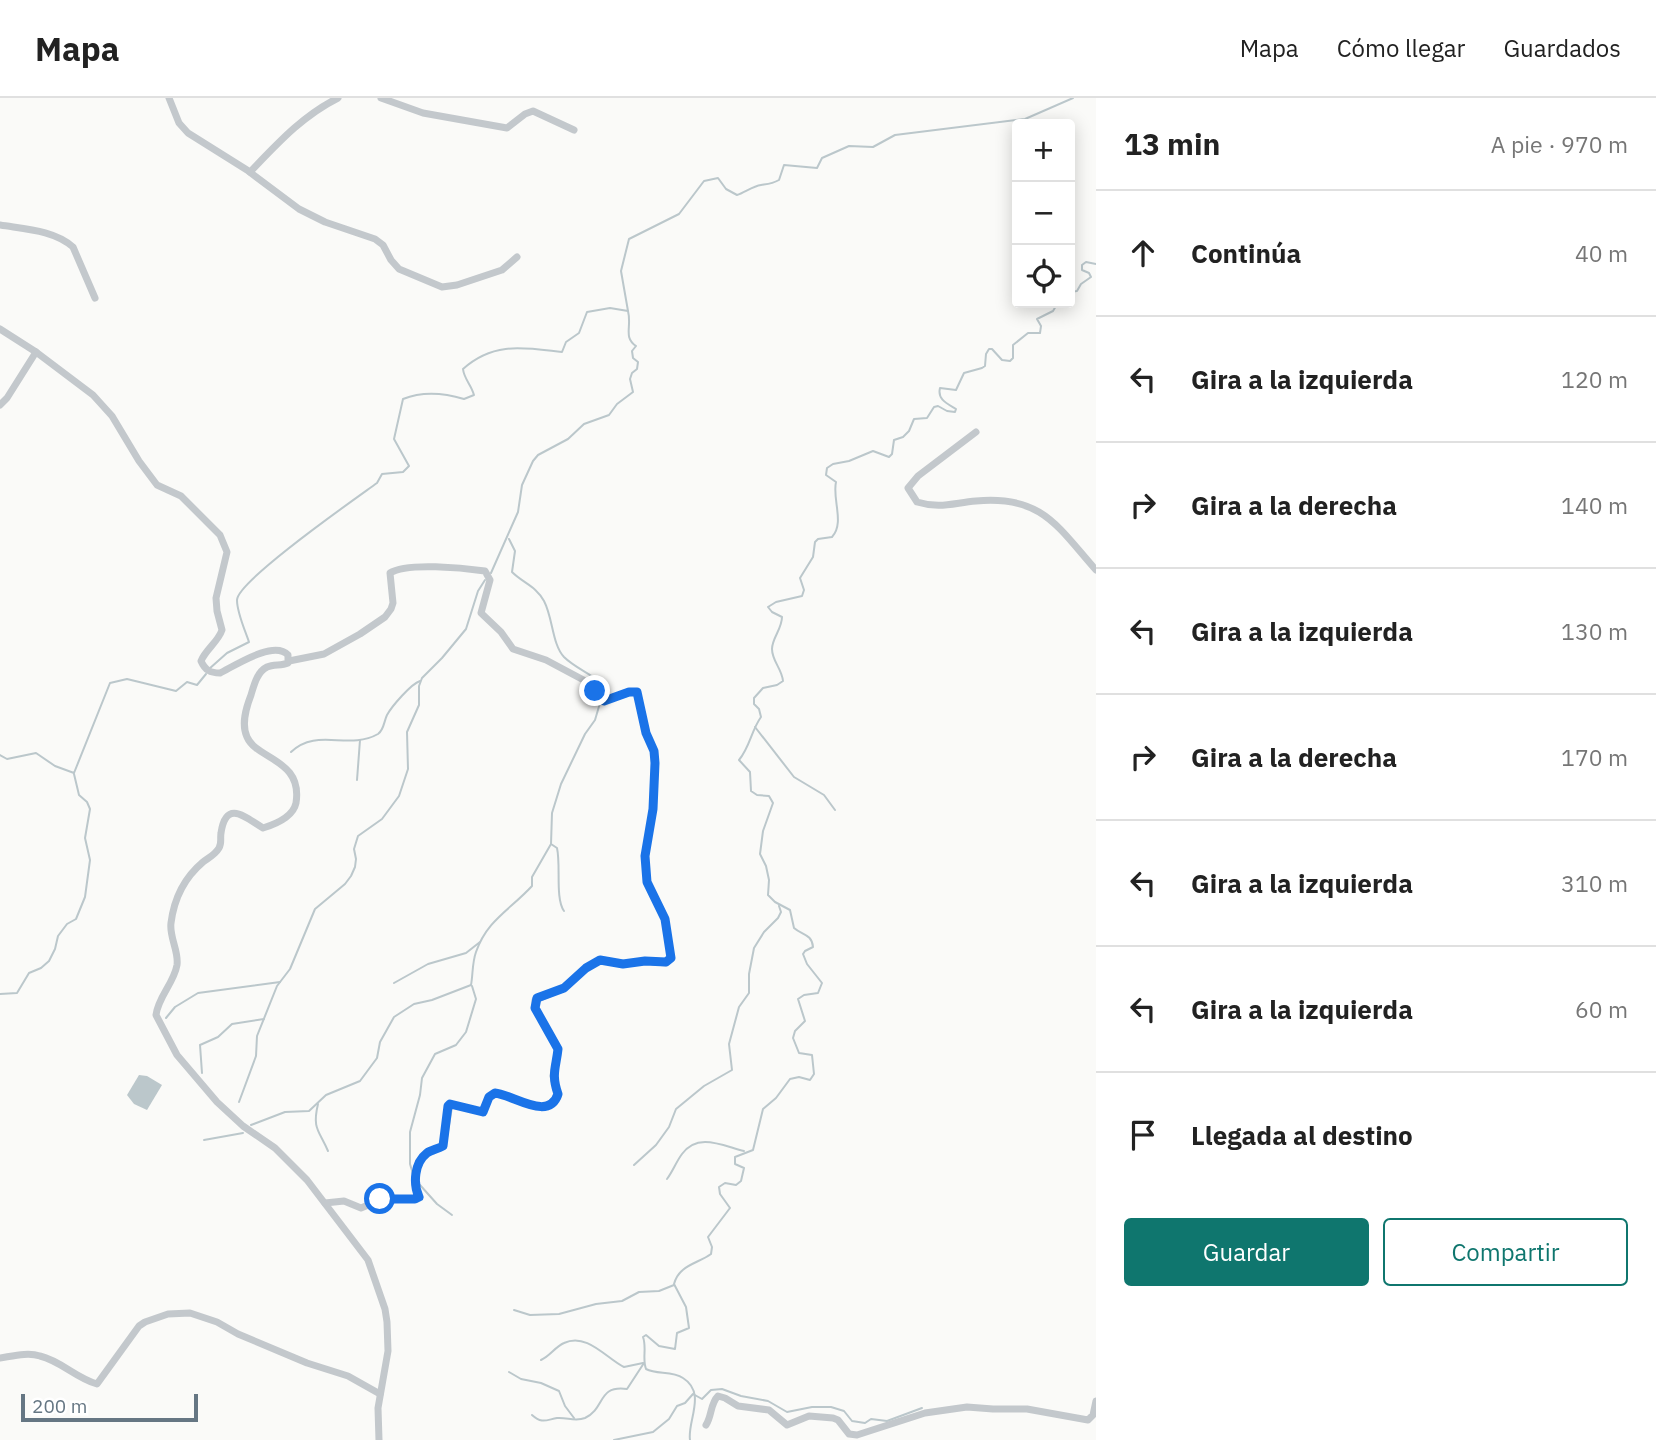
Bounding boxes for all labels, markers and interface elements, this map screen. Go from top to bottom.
text: Mapa [35,27,120,70]
text: Mapa [1240,32,1299,64]
text: Cómo llegar [1337,32,1465,64]
text: Guardados [1503,32,1621,64]
map controls [1012,119,1075,308]
button: + [1012,119,1075,182]
text: 13 min [1124,124,1220,163]
text: A pie · 970 m [1491,129,1628,159]
button: − [1012,182,1075,245]
icon: ahead [1124,234,1162,272]
text: Continúa [1191,236,1301,270]
text: 40 m [1575,238,1628,268]
button: locate [1012,245,1075,308]
icon: left [1124,360,1162,398]
text: Gira a la izquierda [1191,362,1413,396]
text: 120 m [1561,364,1628,394]
icon: right [1124,486,1162,524]
text: Gira a la derecha [1191,488,1397,522]
text: 140 m [1561,490,1628,520]
icon: left [1124,612,1162,650]
text: Gira a la izquierda [1191,614,1413,648]
text: 130 m [1561,616,1628,646]
route end [579,675,610,706]
icon: right [1124,738,1162,776]
text: Gira a la derecha [1191,740,1397,774]
text: 170 m [1561,742,1628,772]
icon: left [1124,864,1162,902]
text: Gira a la izquierda [1191,866,1413,900]
text: 310 m [1561,868,1628,898]
icon: left [1124,990,1162,1028]
text: Gira a la izquierda [1191,992,1413,1026]
text: 60 m [1575,994,1628,1024]
icon: arrive [1124,1116,1162,1154]
text: Llegada al destino [1191,1118,1413,1152]
route start [364,1183,395,1214]
button: Guardar [1124,1218,1369,1286]
button: Compartir [1383,1218,1628,1286]
scale bar [21,1391,198,1423]
text: 200 m [32,1394,87,1418]

